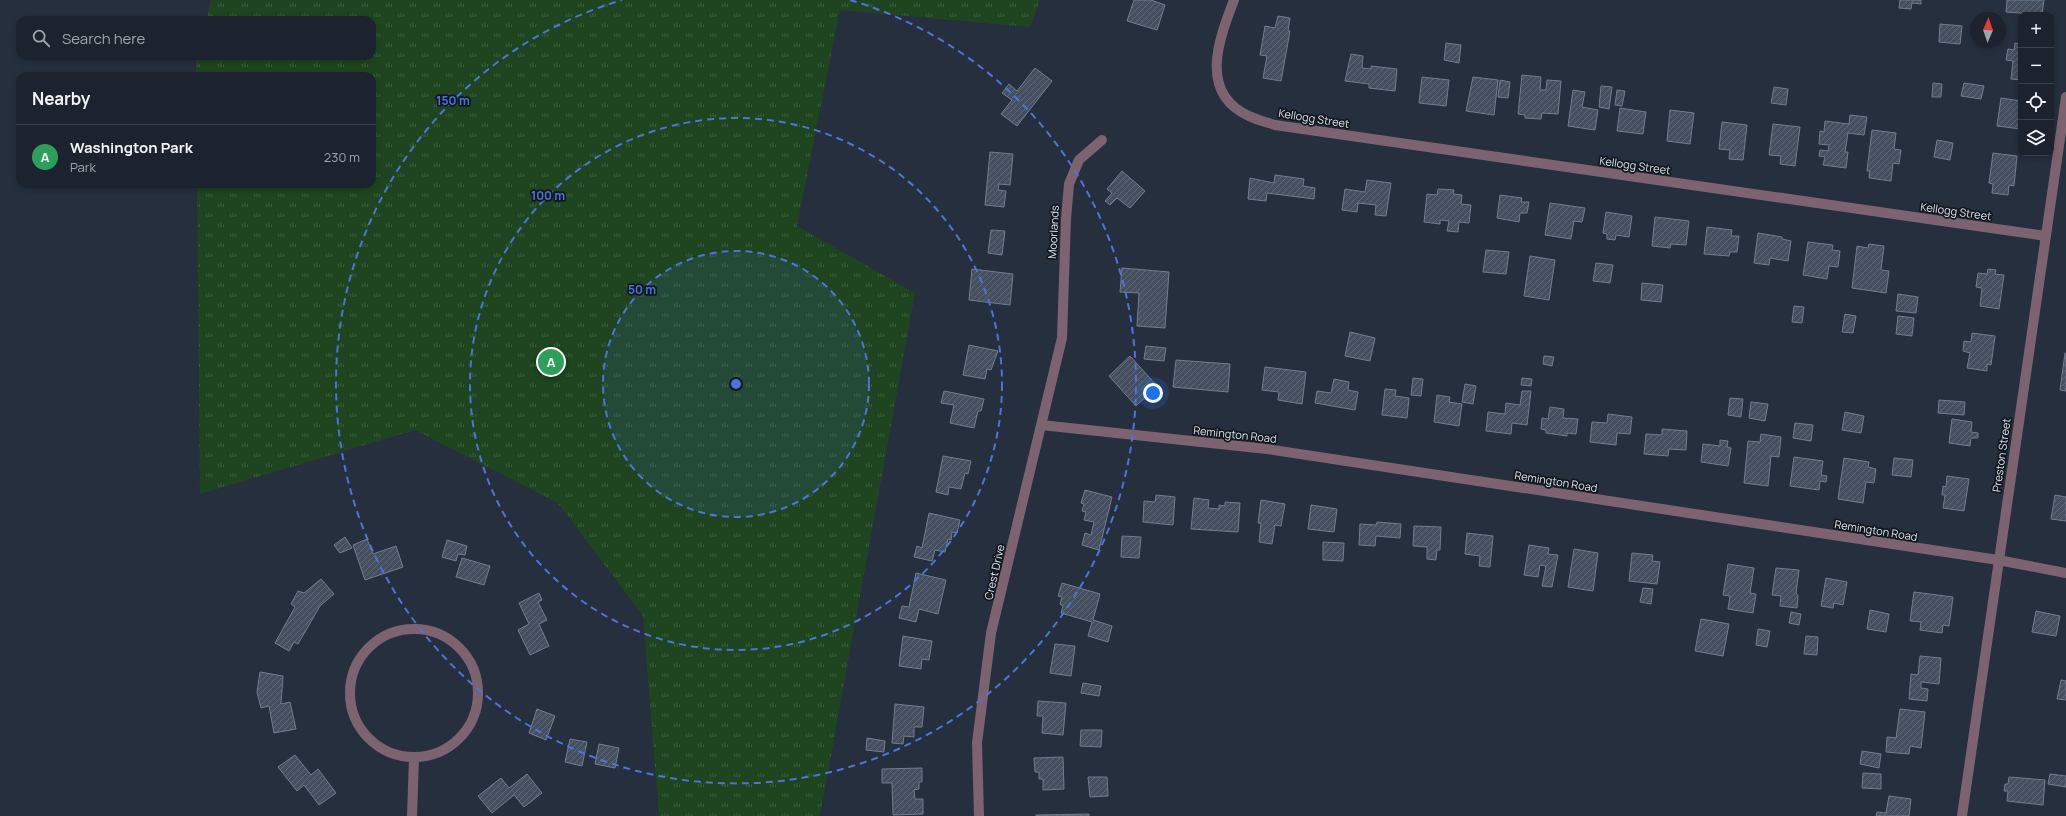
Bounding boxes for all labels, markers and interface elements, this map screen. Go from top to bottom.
north arrow [1970,12,2006,48]
map controls [2018,12,2054,156]
button: + [2018,12,2054,48]
search box [16,16,376,60]
icon: search [30,27,52,49]
text: Search here [62,28,145,49]
button: − [2018,48,2054,84]
button: locate [2018,84,2054,120]
text: Nearby [32,87,90,110]
text: 150 m [436,92,470,109]
street label: Kellogg Street [1277,105,1351,131]
button: layers [2018,120,2054,156]
text: Washington Park [70,137,193,158]
text: A [41,148,49,166]
text: 230 m [324,148,360,166]
street label: Kellogg Street [1598,153,1672,177]
text: Park [70,158,96,176]
text: 100 m [531,187,565,204]
street label: Kellogg Street [1919,199,1993,223]
street label: Moorlands [1044,205,1062,259]
text: 50 m [628,281,656,298]
pin: A [538,347,564,377]
centre of rings [729,377,743,391]
your location [1143,383,1163,403]
street label: Preston Street [1988,417,2014,493]
street label: Remington Road [1193,422,1277,446]
street label: Remington Road [1514,467,1598,495]
street label: Remington Road [1834,516,1918,544]
street label: Crest Drive [980,542,1008,601]

